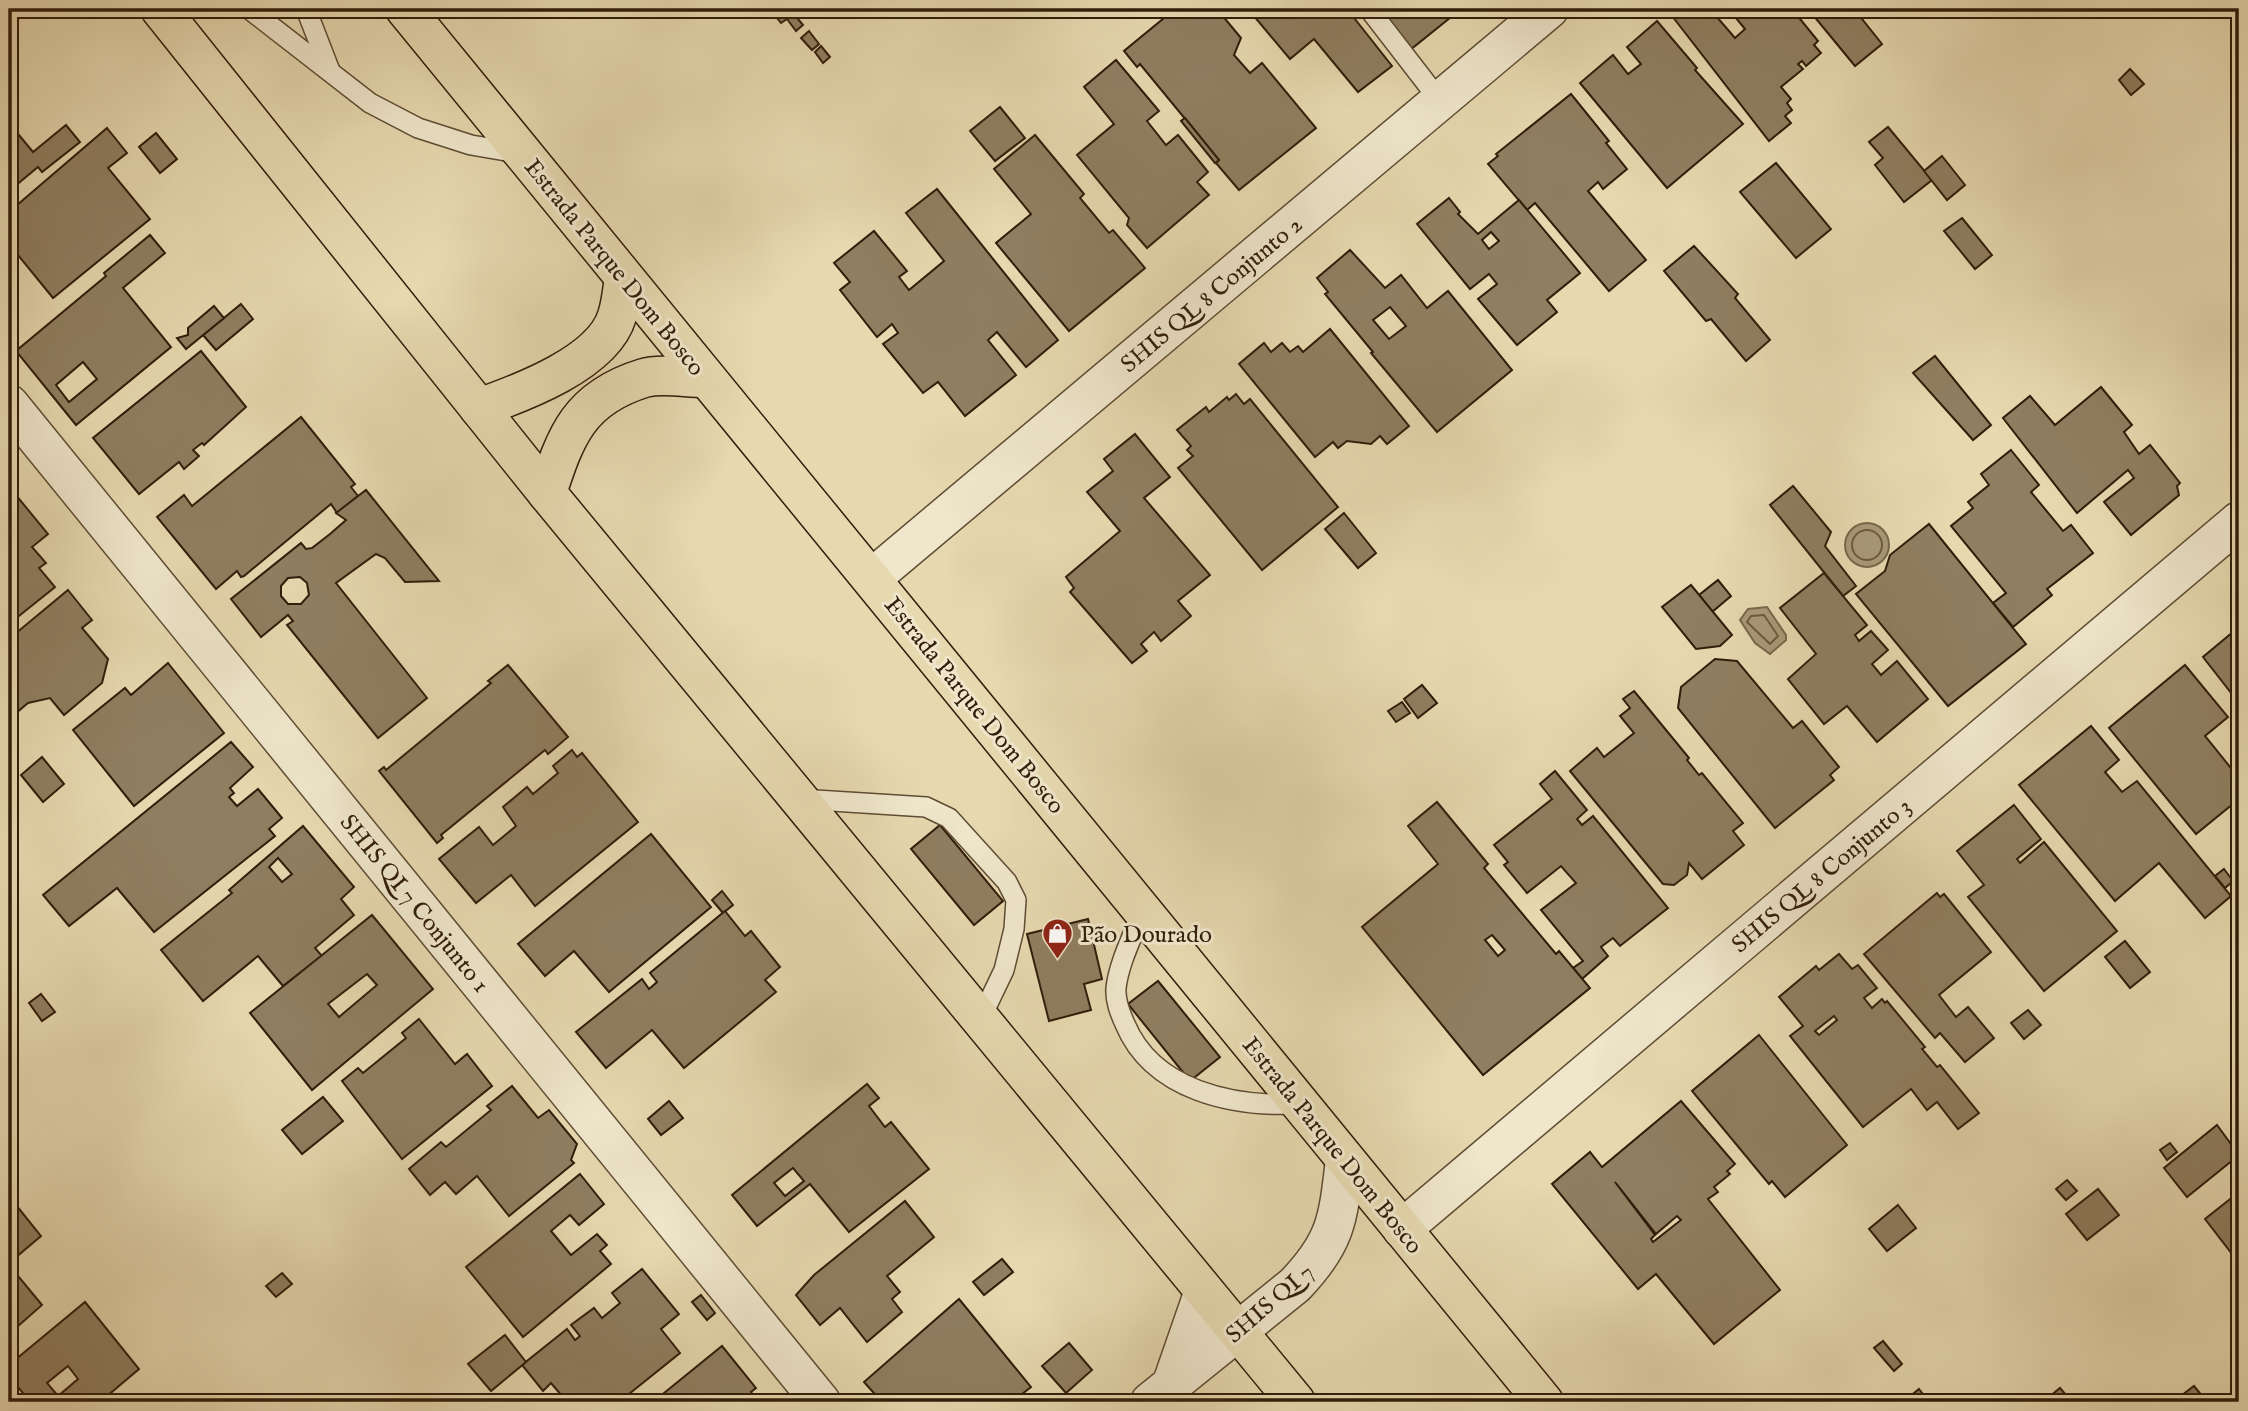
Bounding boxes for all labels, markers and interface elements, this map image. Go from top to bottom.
street label: Estrada Parque Dom Bosco [517,153,711,383]
street label: SHIS QL 8 Conjunto 2 [1115,210,1309,380]
street label: Estrada Parque Dom Bosco [877,591,1071,821]
street label: SHIS QL 8 Conjunto 3 [1725,792,1918,961]
street label: SHIS QI 7 Conjunto 1 [332,808,495,1000]
shop icon: Pão Dourado [1040,917,1074,961]
place label: Pão Dourado [1080,920,1212,951]
street label: Estrada Parque Dom Bosco [1235,1031,1429,1261]
street label: SHIS QI 7 [1219,1257,1321,1351]

